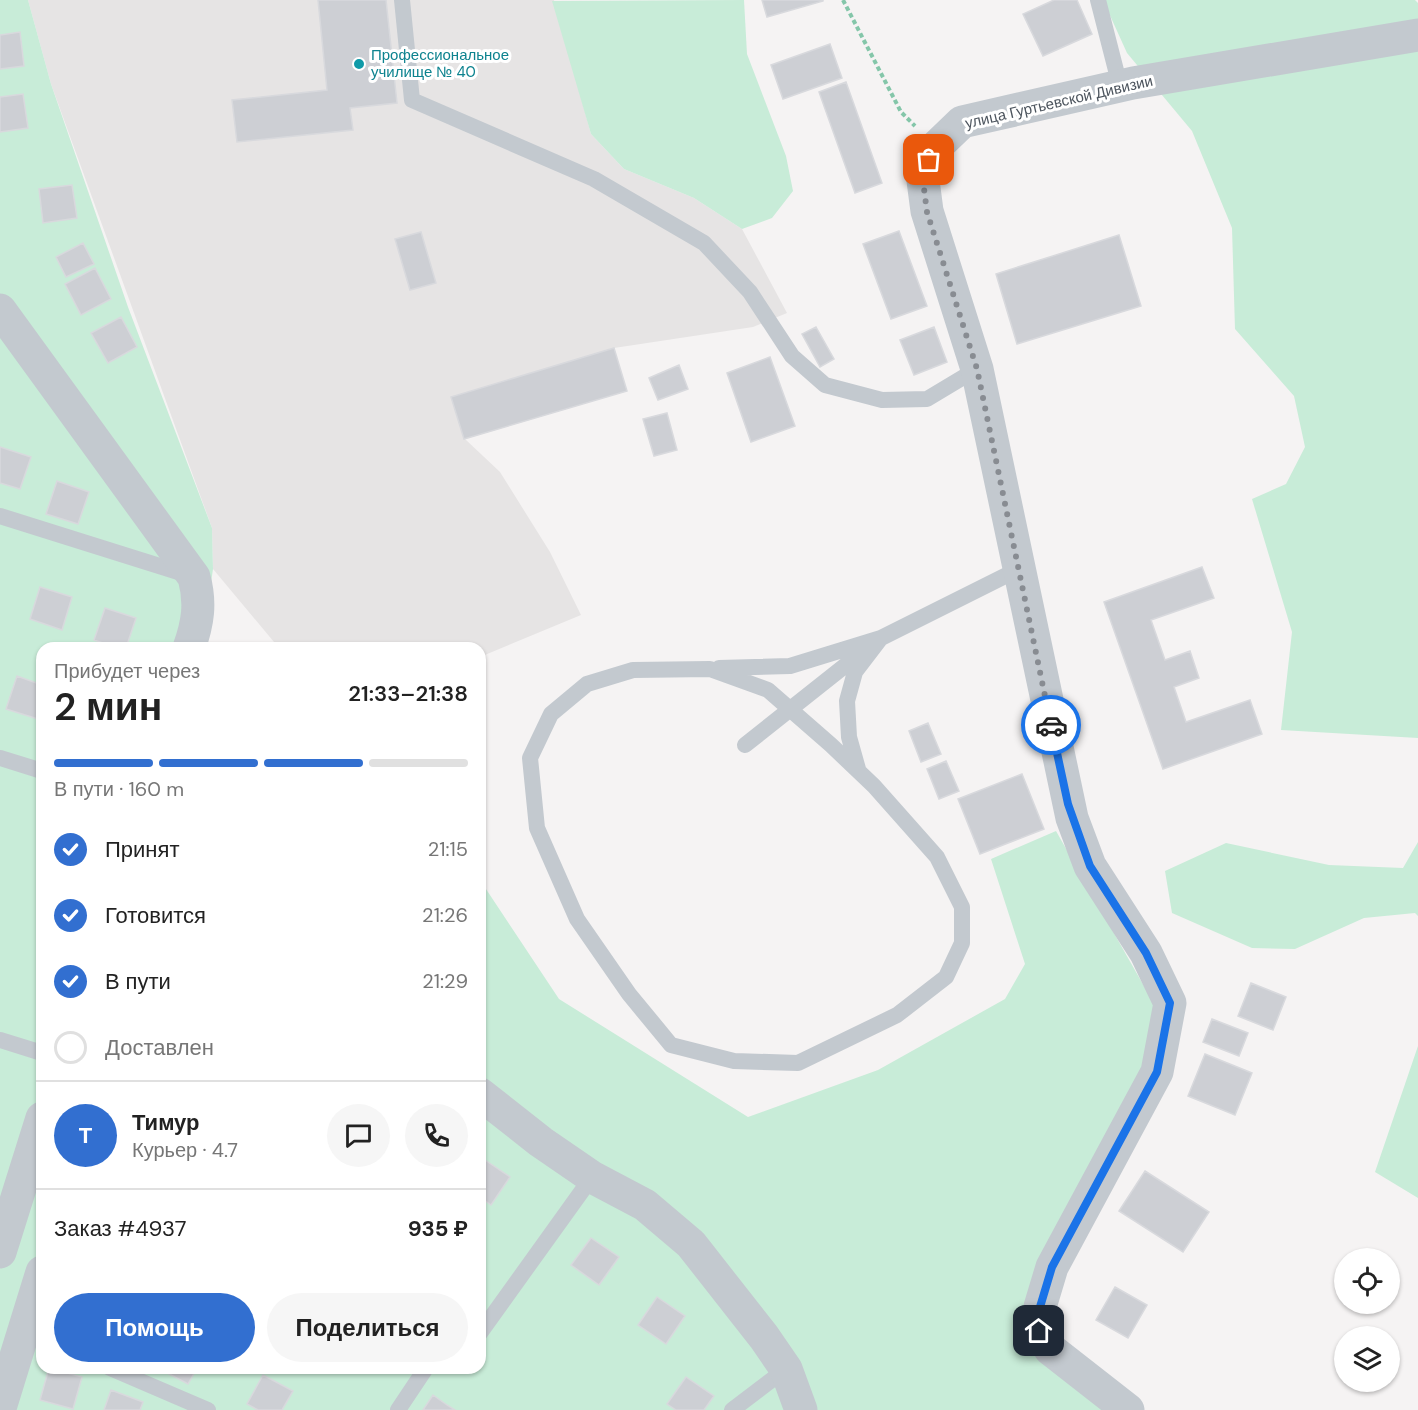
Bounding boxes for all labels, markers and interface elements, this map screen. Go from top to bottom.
place label: Профессиональное училище № 40 [371,45,509,82]
marker: Профессиональное училище № 40 [352,57,366,71]
street label: улица Гуртьевской Дивизии [963,71,1155,133]
pin [903,134,954,185]
icon: bag [912,143,945,176]
text: Прибудет через [54,658,200,684]
text: 21:33–21:38 [348,679,468,708]
text: 2 мин [54,681,162,732]
courier [1021,695,1081,755]
icon: car [1035,709,1068,742]
text: В пути · 160 m [54,776,184,802]
icon: check [54,833,87,866]
text: Принят [105,835,179,864]
text: 21:15 [428,836,468,862]
icon: check [54,899,87,932]
text: Готовится [105,901,206,930]
text: 21:26 [422,902,468,928]
icon: check [54,965,87,998]
text: В пути [105,967,171,996]
text: 21:29 [422,968,468,994]
text: Доставлен [105,1033,214,1062]
button: chat [327,1104,390,1167]
button: phone [405,1104,468,1167]
text: Тимур [132,1108,200,1137]
text: Т [79,1121,92,1150]
text: Курьер · 4.7 [132,1137,238,1163]
text: Заказ #4937 [54,1214,186,1243]
text: 935 ₽ [408,1214,468,1243]
map controls [1334,1248,1400,1392]
button: locate [1334,1248,1400,1314]
button: Помощь [54,1293,255,1362]
button: Поделиться [267,1293,468,1362]
pin [1013,1305,1064,1356]
icon: home [1022,1314,1055,1347]
button: layers [1334,1326,1400,1392]

